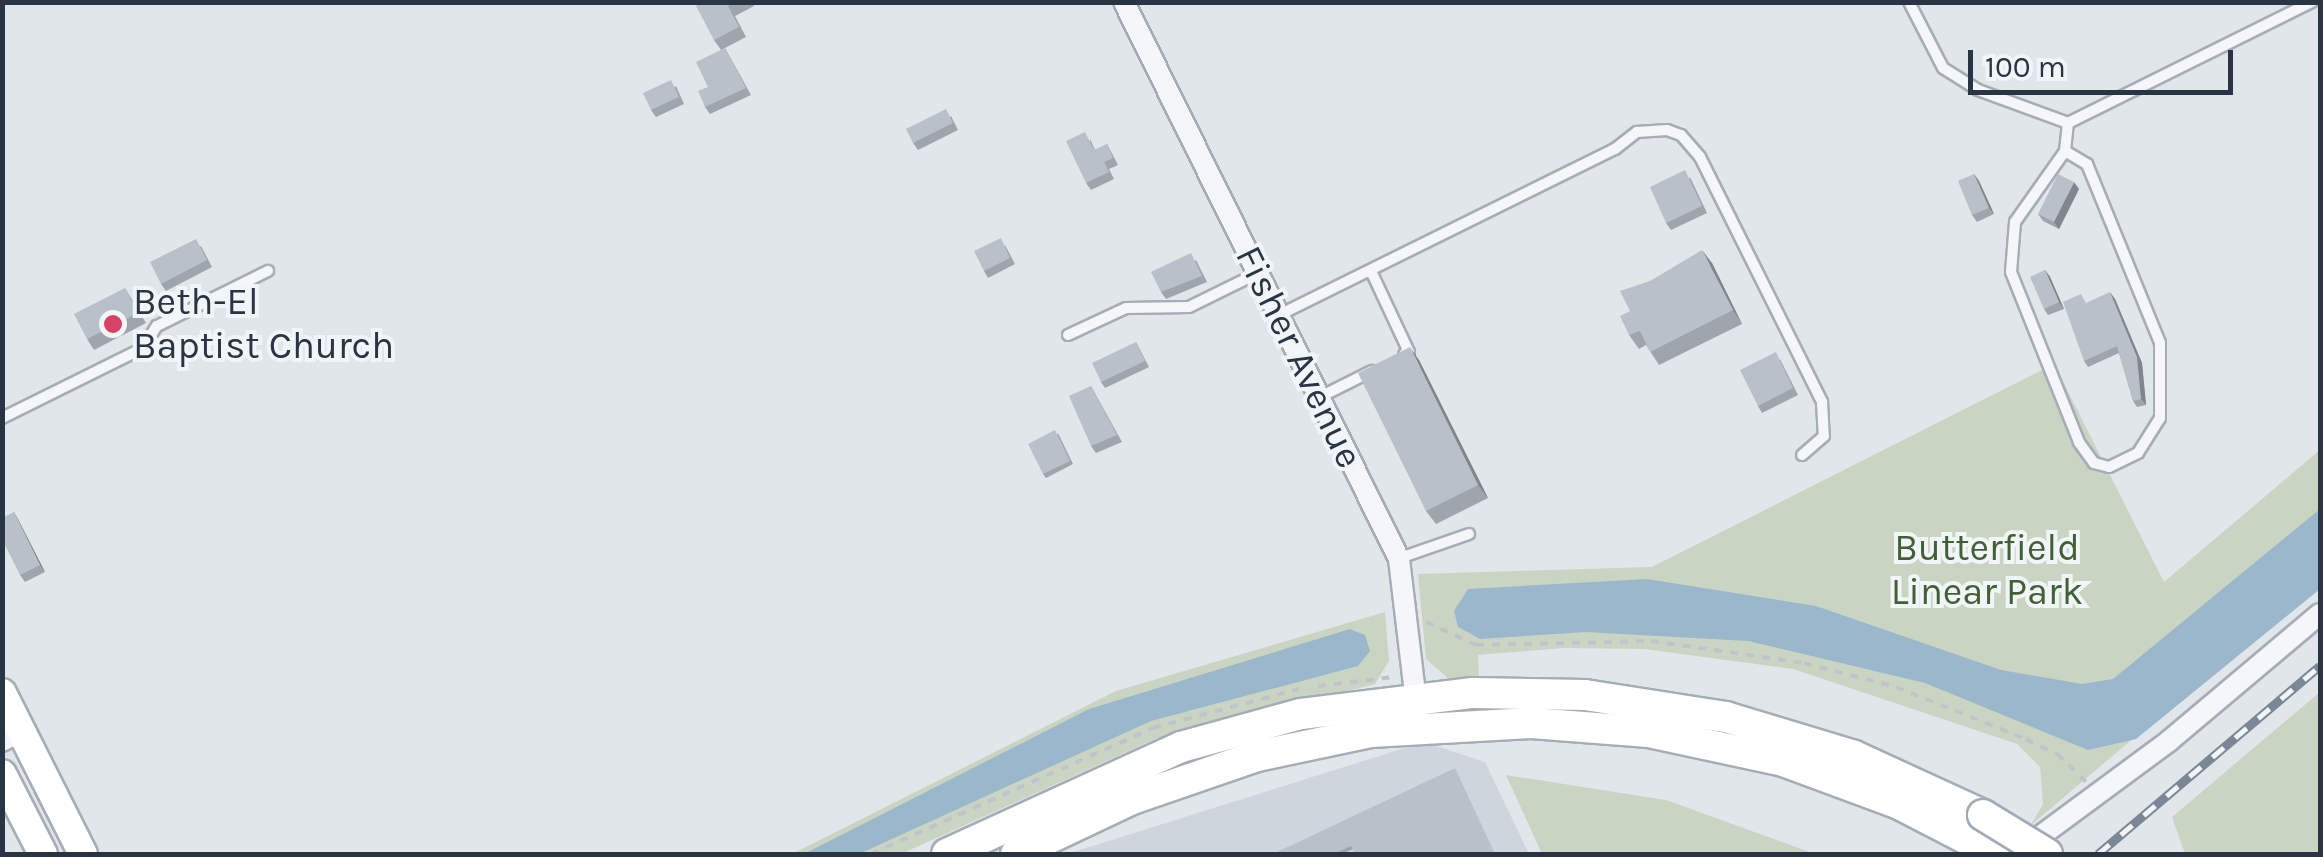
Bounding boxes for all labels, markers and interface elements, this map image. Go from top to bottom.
scale bar [1973,30,2238,92]
text: 100 m [1985,49,2066,85]
street label: Fisher Avenue [1226,238,1372,476]
place label: Beth-El Baptist Church [133,279,394,368]
marker: Beth-El Baptist Church [102,313,124,335]
park label: Butterfield Linear Park [1891,525,2083,614]

